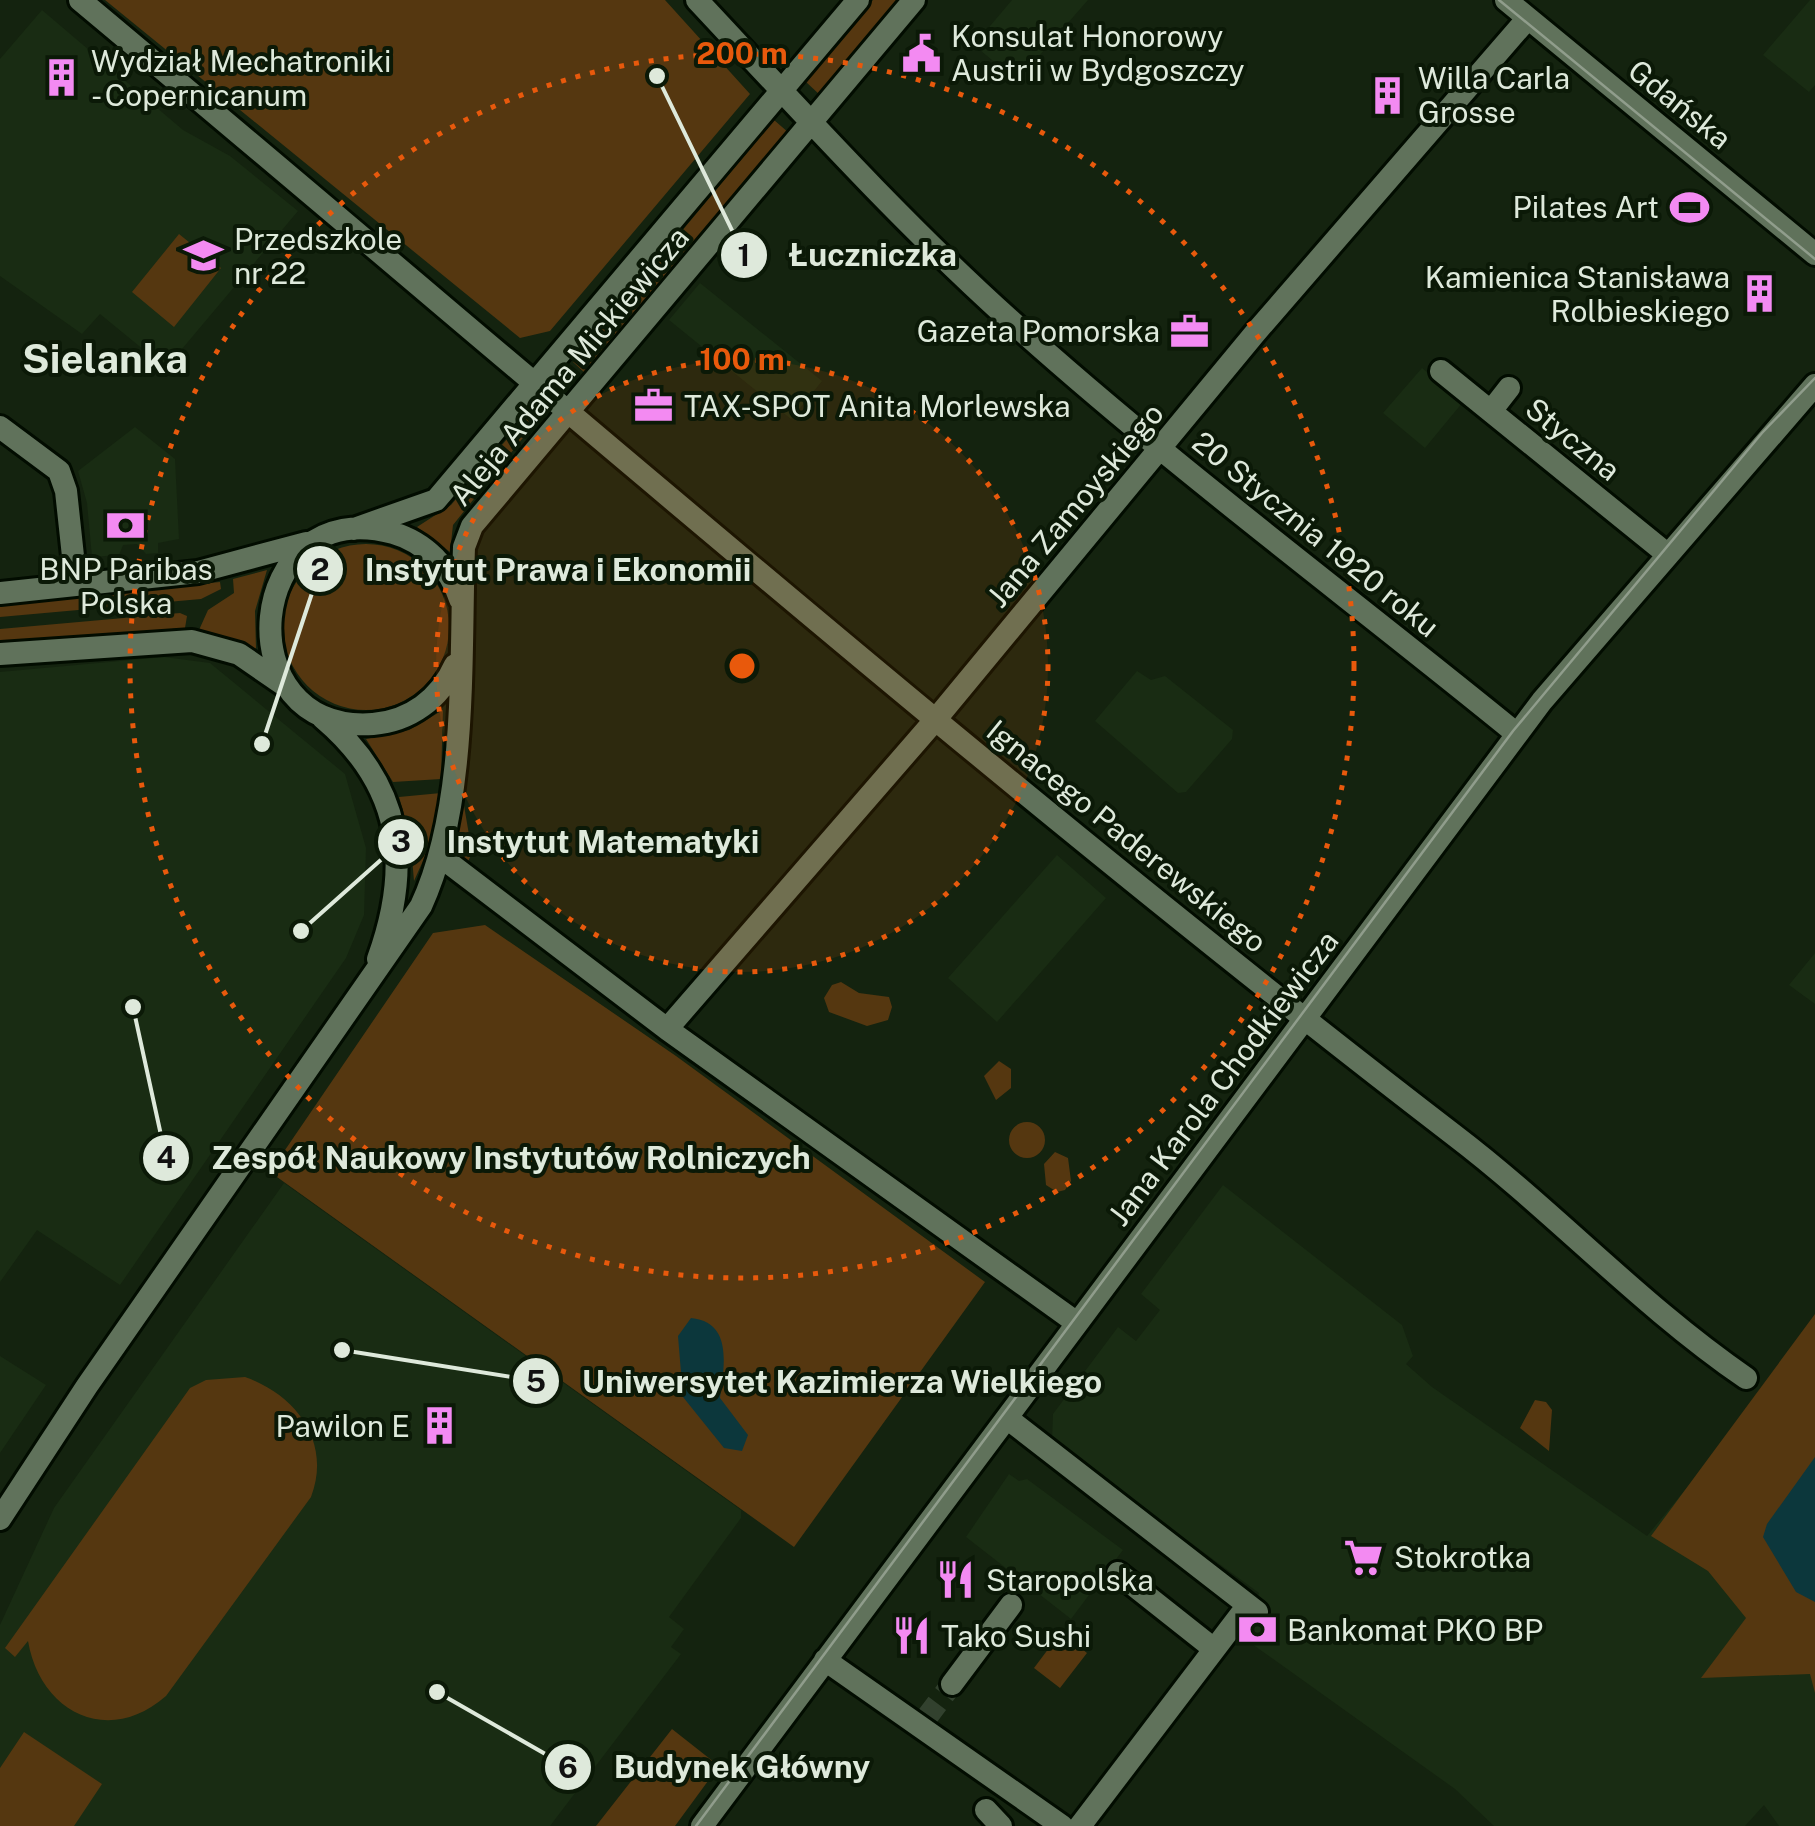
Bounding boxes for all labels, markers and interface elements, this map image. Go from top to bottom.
place label: Konsulat Honorowy Austrii w Bydgoszczy [951,18,1245,88]
public building icon: Konsulat Honorowy Austrii w Bydgoszczy [900,32,942,74]
text: 200 m [696,35,788,71]
place label: Wydział Mechatroniki - Copernicanum [91,43,392,113]
street label: Gdańska [1621,52,1739,156]
building icon: Wydział Mechatroniki - Copernicanum [40,57,82,99]
place label: Willa Carla Grosse [1418,60,1570,130]
building icon: Willa Carla Grosse [1367,74,1409,116]
sports icon: Pilates Art [1668,186,1710,228]
place label: Pilates Art [1513,189,1659,225]
street label: Aleja Adama Mickiewicza [442,219,696,513]
place label: Przedszkole nr 22 [234,221,402,291]
callout: Łuczniczka [719,224,977,286]
school or university icon: Przedszkole nr 22 [183,235,225,277]
text: Łuczniczka [789,236,957,273]
text: 1 [738,237,750,273]
place label: Kamienica Stanisława Rolbieskiego [1425,259,1730,329]
building icon: Kamienica Stanisława Rolbieskiego [1739,273,1781,315]
office icon: Gazeta Pomorska [1169,310,1211,352]
place label: Gazeta Pomorska [917,313,1160,349]
district label: Sielanka [22,335,188,382]
text: 100 m [699,341,785,377]
office icon: TAX-SPOT Anita Morlewska [633,385,675,427]
place label: TAX-SPOT Anita Morlewska [684,388,1071,424]
street label: Styczna [1518,390,1628,488]
street label: Jana Zamoyskiego [979,396,1171,614]
street label: 20 Stycznia 1920 roku [1186,424,1446,644]
bank icon: BNP Paribas Polska [105,504,147,546]
callout: Instytut Prawa i Ekonomii [295,538,771,600]
place label: BNP Paribas Polska [39,551,213,621]
text: 2 [310,551,330,587]
text: Instytut Prawa i Ekonomii [365,551,751,588]
centre of rings [724,648,760,684]
street label: Ignacego Paderewskiego [980,712,1274,960]
callout: Instytut Matematyki [376,811,779,873]
text: 3 [391,823,411,859]
text: Instytut Matematyki [447,823,759,860]
street label: Jana Karola Chodkiewicza [1100,924,1346,1232]
callout: Zespół Naukowy Instytutów Rolniczych [141,1127,831,1189]
text: 4 [156,1139,176,1175]
text: Zespół Naukowy Instytutów Rolniczych [211,1139,811,1176]
callout: Uniwersytet Kazimierza Wielkiego [511,1350,1122,1412]
text: 5 [526,1363,546,1399]
text: Uniwersytet Kazimierza Wielkiego [582,1363,1102,1400]
building icon: Pawilon E [419,1405,461,1447]
place label: Pawilon E [276,1408,410,1444]
supermarket icon: Stokrotka [1343,1536,1385,1578]
place label: Stokrotka [1394,1539,1531,1575]
restaurant icon: Staropolska [935,1559,977,1601]
place label: Staropolska [986,1562,1154,1598]
bank icon: Bankomat PKO BP [1236,1609,1278,1651]
place label: Bankomat PKO BP [1287,1612,1543,1648]
restaurant icon: Tako Sushi [890,1615,932,1657]
place label: Tako Sushi [941,1618,1091,1654]
callout: Budynek Główny [543,1736,890,1798]
text: Budynek Główny [614,1748,870,1785]
text: 6 [558,1749,578,1785]

